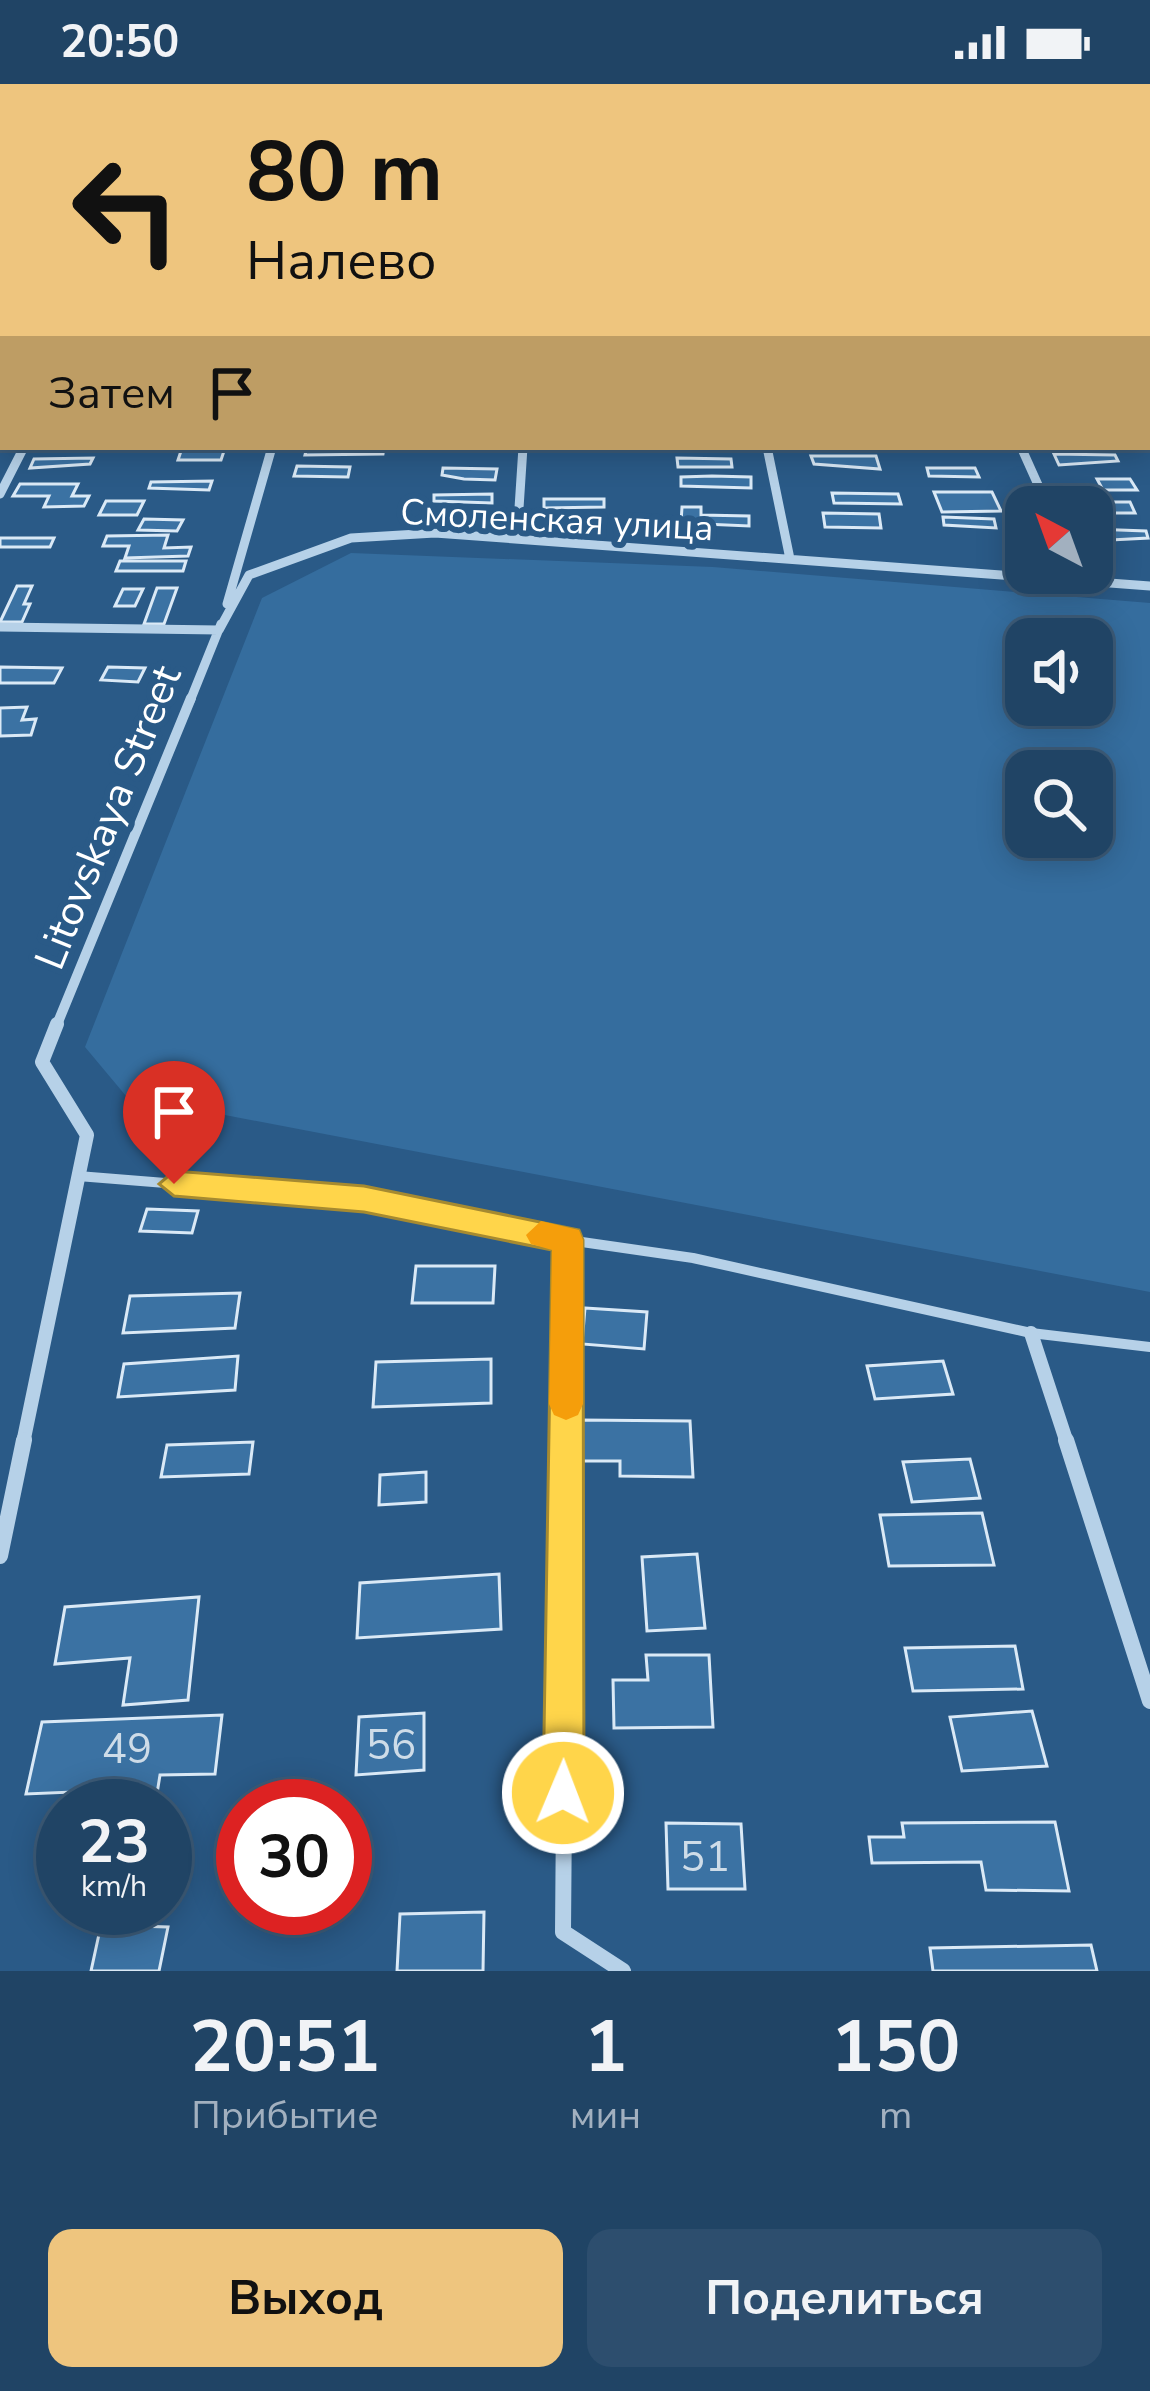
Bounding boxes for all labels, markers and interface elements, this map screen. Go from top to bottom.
text: 20:50 [60,12,179,73]
text: 80 m [246,115,443,230]
icon: left [48,132,204,288]
text: Налево [246,224,437,298]
icon: arrive [199,360,265,426]
text: Затем [48,363,175,424]
north arrow [1005,486,1113,594]
map controls [1005,486,1113,858]
street label: Смоленская улица [399,488,715,553]
button: sound [1005,618,1113,726]
street label: Litovskaya Street [21,657,195,978]
button: search [1005,750,1113,858]
pin [123,1061,225,1184]
icon: arrive [141,1079,207,1145]
house number: 56 [366,1717,416,1774]
house number: 49 [102,1721,152,1778]
position arrow [500,1730,626,1856]
speed limit sign: 30 [216,1779,372,1935]
text: 23 [78,1801,150,1883]
house number: 51 [680,1829,730,1886]
text: km/h [81,1866,147,1907]
text: 20:51 [190,1998,380,2096]
text: 1 [584,1998,627,2096]
text: 150 [831,1998,960,2096]
text: Прибытие [191,2089,378,2142]
text: мин [570,2089,641,2142]
text: m [879,2089,912,2142]
button: Выход [48,2229,563,2367]
button: Поделиться [587,2229,1102,2367]

